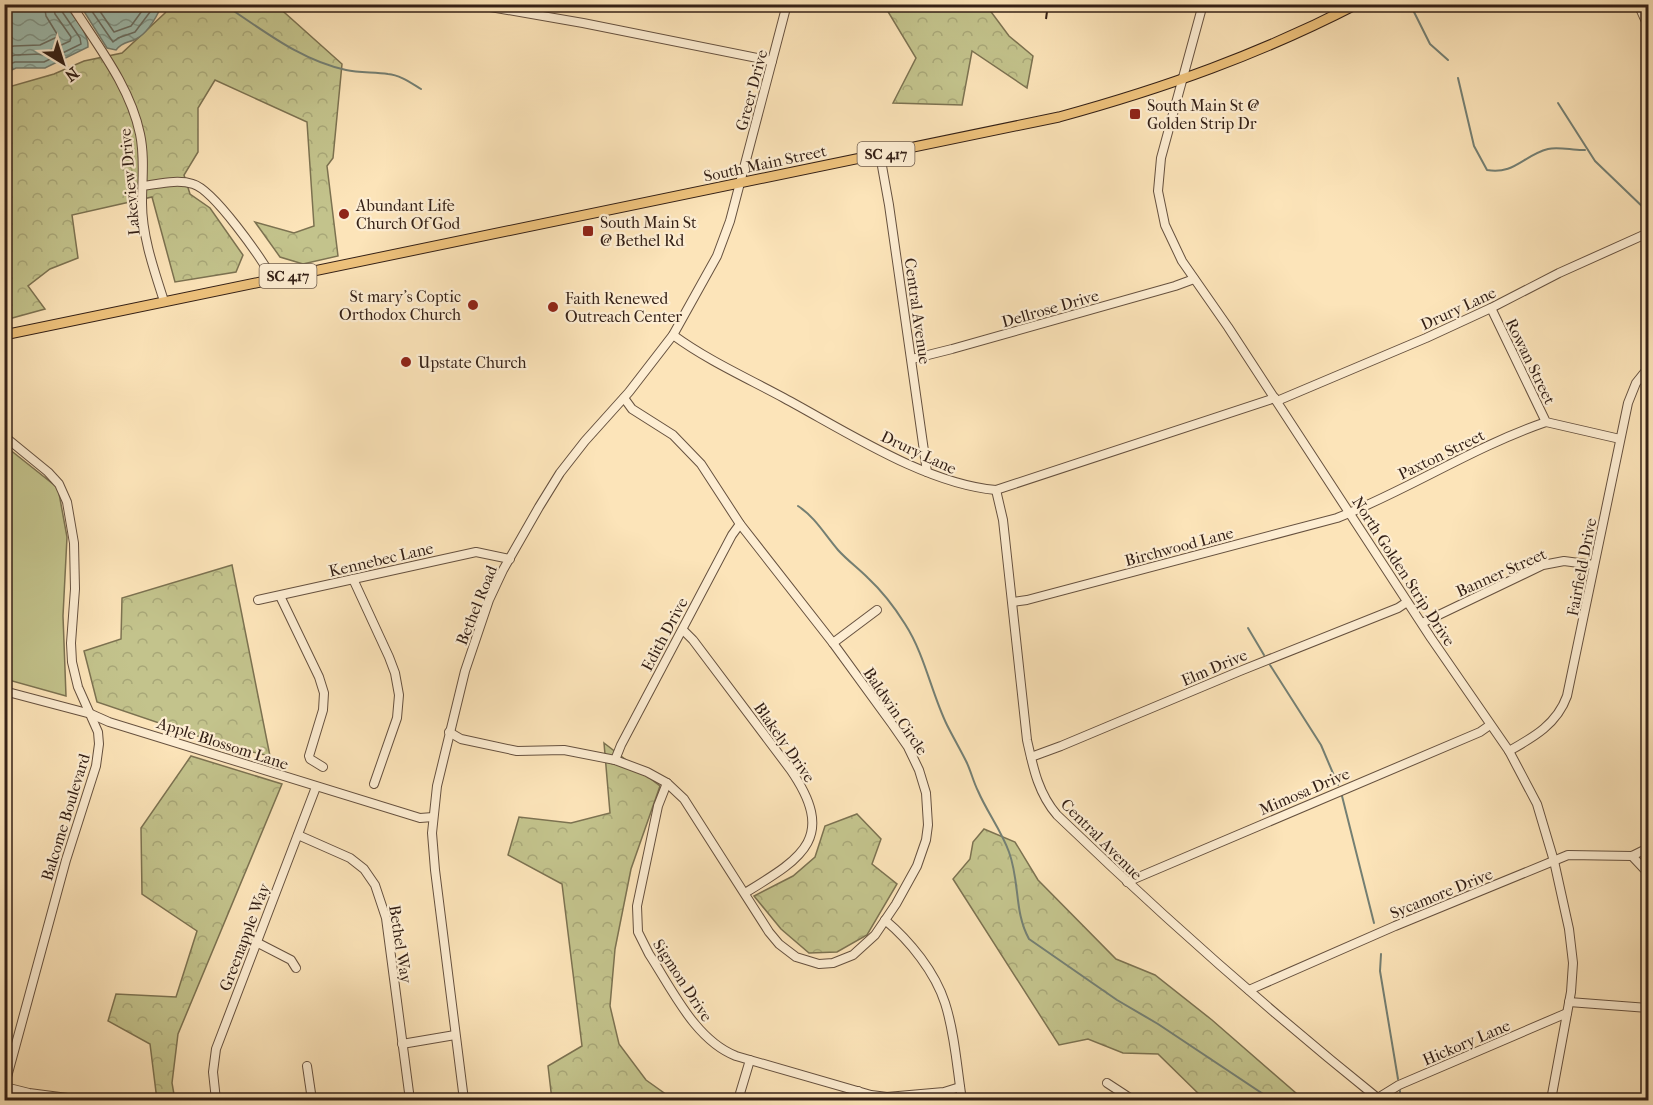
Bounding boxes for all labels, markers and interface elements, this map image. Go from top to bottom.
north arrow [33,33,93,93]
street label: Greer Drive [732,47,771,133]
text: N [61,63,83,86]
place label: South Main St @ Golden Strip Dr [1147,96,1259,133]
marker: South Main St @ Golden Strip Dr [1128,107,1142,121]
street label: Lakeview Drive [115,127,144,236]
street label: South Main Street [702,141,829,186]
road number: SC 417 [858,142,914,166]
place label: Abundant Life Church Of God [355,196,461,233]
marker: Abundant Life Church Of God [337,207,351,221]
place label: South Main St @ Bethel Rd [600,213,697,250]
marker: South Main St @ Bethel Rd [581,224,595,238]
street label: Central Avenue [901,257,934,366]
road number: SC 417 [260,264,316,288]
street label: Drury Lane [1417,283,1499,334]
street label: Dellrose Drive [999,286,1101,331]
place label: St mary's Coptic Orthodox Church [339,287,461,324]
place label: Faith Renewed Outreach Center [565,289,682,326]
marker: St mary's Coptic Orthodox Church [466,298,480,312]
marker: Faith Renewed Outreach Center [546,300,560,314]
street label: Rowan Street [1502,315,1560,408]
place label: Upstate Church [418,353,527,372]
marker: Upstate Church [399,355,413,369]
street label: Paxton Street [1395,425,1488,484]
street label: Drury Lane [878,427,960,478]
street label: North Golden Strip Drive [1348,493,1459,650]
street label: Fairfield Drive [1563,516,1600,618]
street label: Birchwood Lane [1123,523,1236,570]
street label: Kennebec Lane [327,538,435,581]
street label: Banner Street [1453,544,1549,601]
street label: Bethel Road [452,562,501,648]
street label: Edith Drive [637,594,692,674]
street label: Elm Drive [1178,645,1250,690]
street label: Baldwin Circle [859,664,932,759]
street label: Blakely Drive [750,699,819,786]
street label: Apple Blossom Lane [154,713,291,774]
street label: Balcome Boulevard [37,751,94,883]
street label: Mimosa Drive [1256,764,1352,819]
street label: Central Avenue [1057,795,1146,884]
street label: Sycamore Drive [1387,864,1495,923]
street label: Greenapple Way [215,880,274,994]
street label: Bethel Way [385,904,416,985]
street label: Sigmon Drive [649,935,716,1025]
street label: Hickory Lane [1420,1015,1513,1069]

